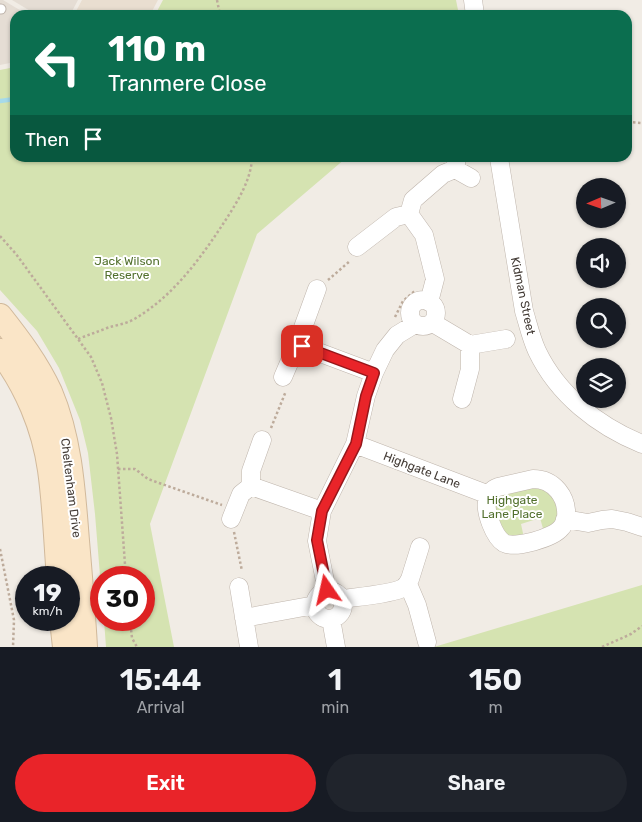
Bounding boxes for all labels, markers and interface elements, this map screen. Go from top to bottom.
text: 110 m [108,28,206,70]
icon: left [25,30,90,95]
text: Tranmere Close [108,70,267,97]
icon: arrive [79,125,107,153]
text: Then [25,128,69,151]
north arrow [576,178,626,228]
map controls [576,178,626,408]
button: sound [576,238,626,288]
park label: Jack Wilson Reserve [94,254,160,282]
street label: Kidman Street [508,256,538,337]
button: search [576,298,626,348]
pin [281,325,323,367]
icon: arrive [288,332,316,360]
button: layers [576,358,626,408]
street label: Cheltenham Drive [58,437,84,539]
street label: Highgate Lane [381,449,463,491]
park label: Highgate Lane Place [482,493,543,521]
position arrow [300,563,352,615]
speed limit sign: 30 [90,566,155,631]
text: 19 [33,578,62,607]
text: km/h [33,604,62,618]
text: 15:44 [120,662,202,698]
text: 1 [328,662,342,698]
text: 150 [469,662,522,698]
text: Arrival [137,698,185,717]
text: min [321,698,349,717]
text: m [488,698,503,717]
button: Exit [15,754,316,812]
button: Share [326,754,627,812]

